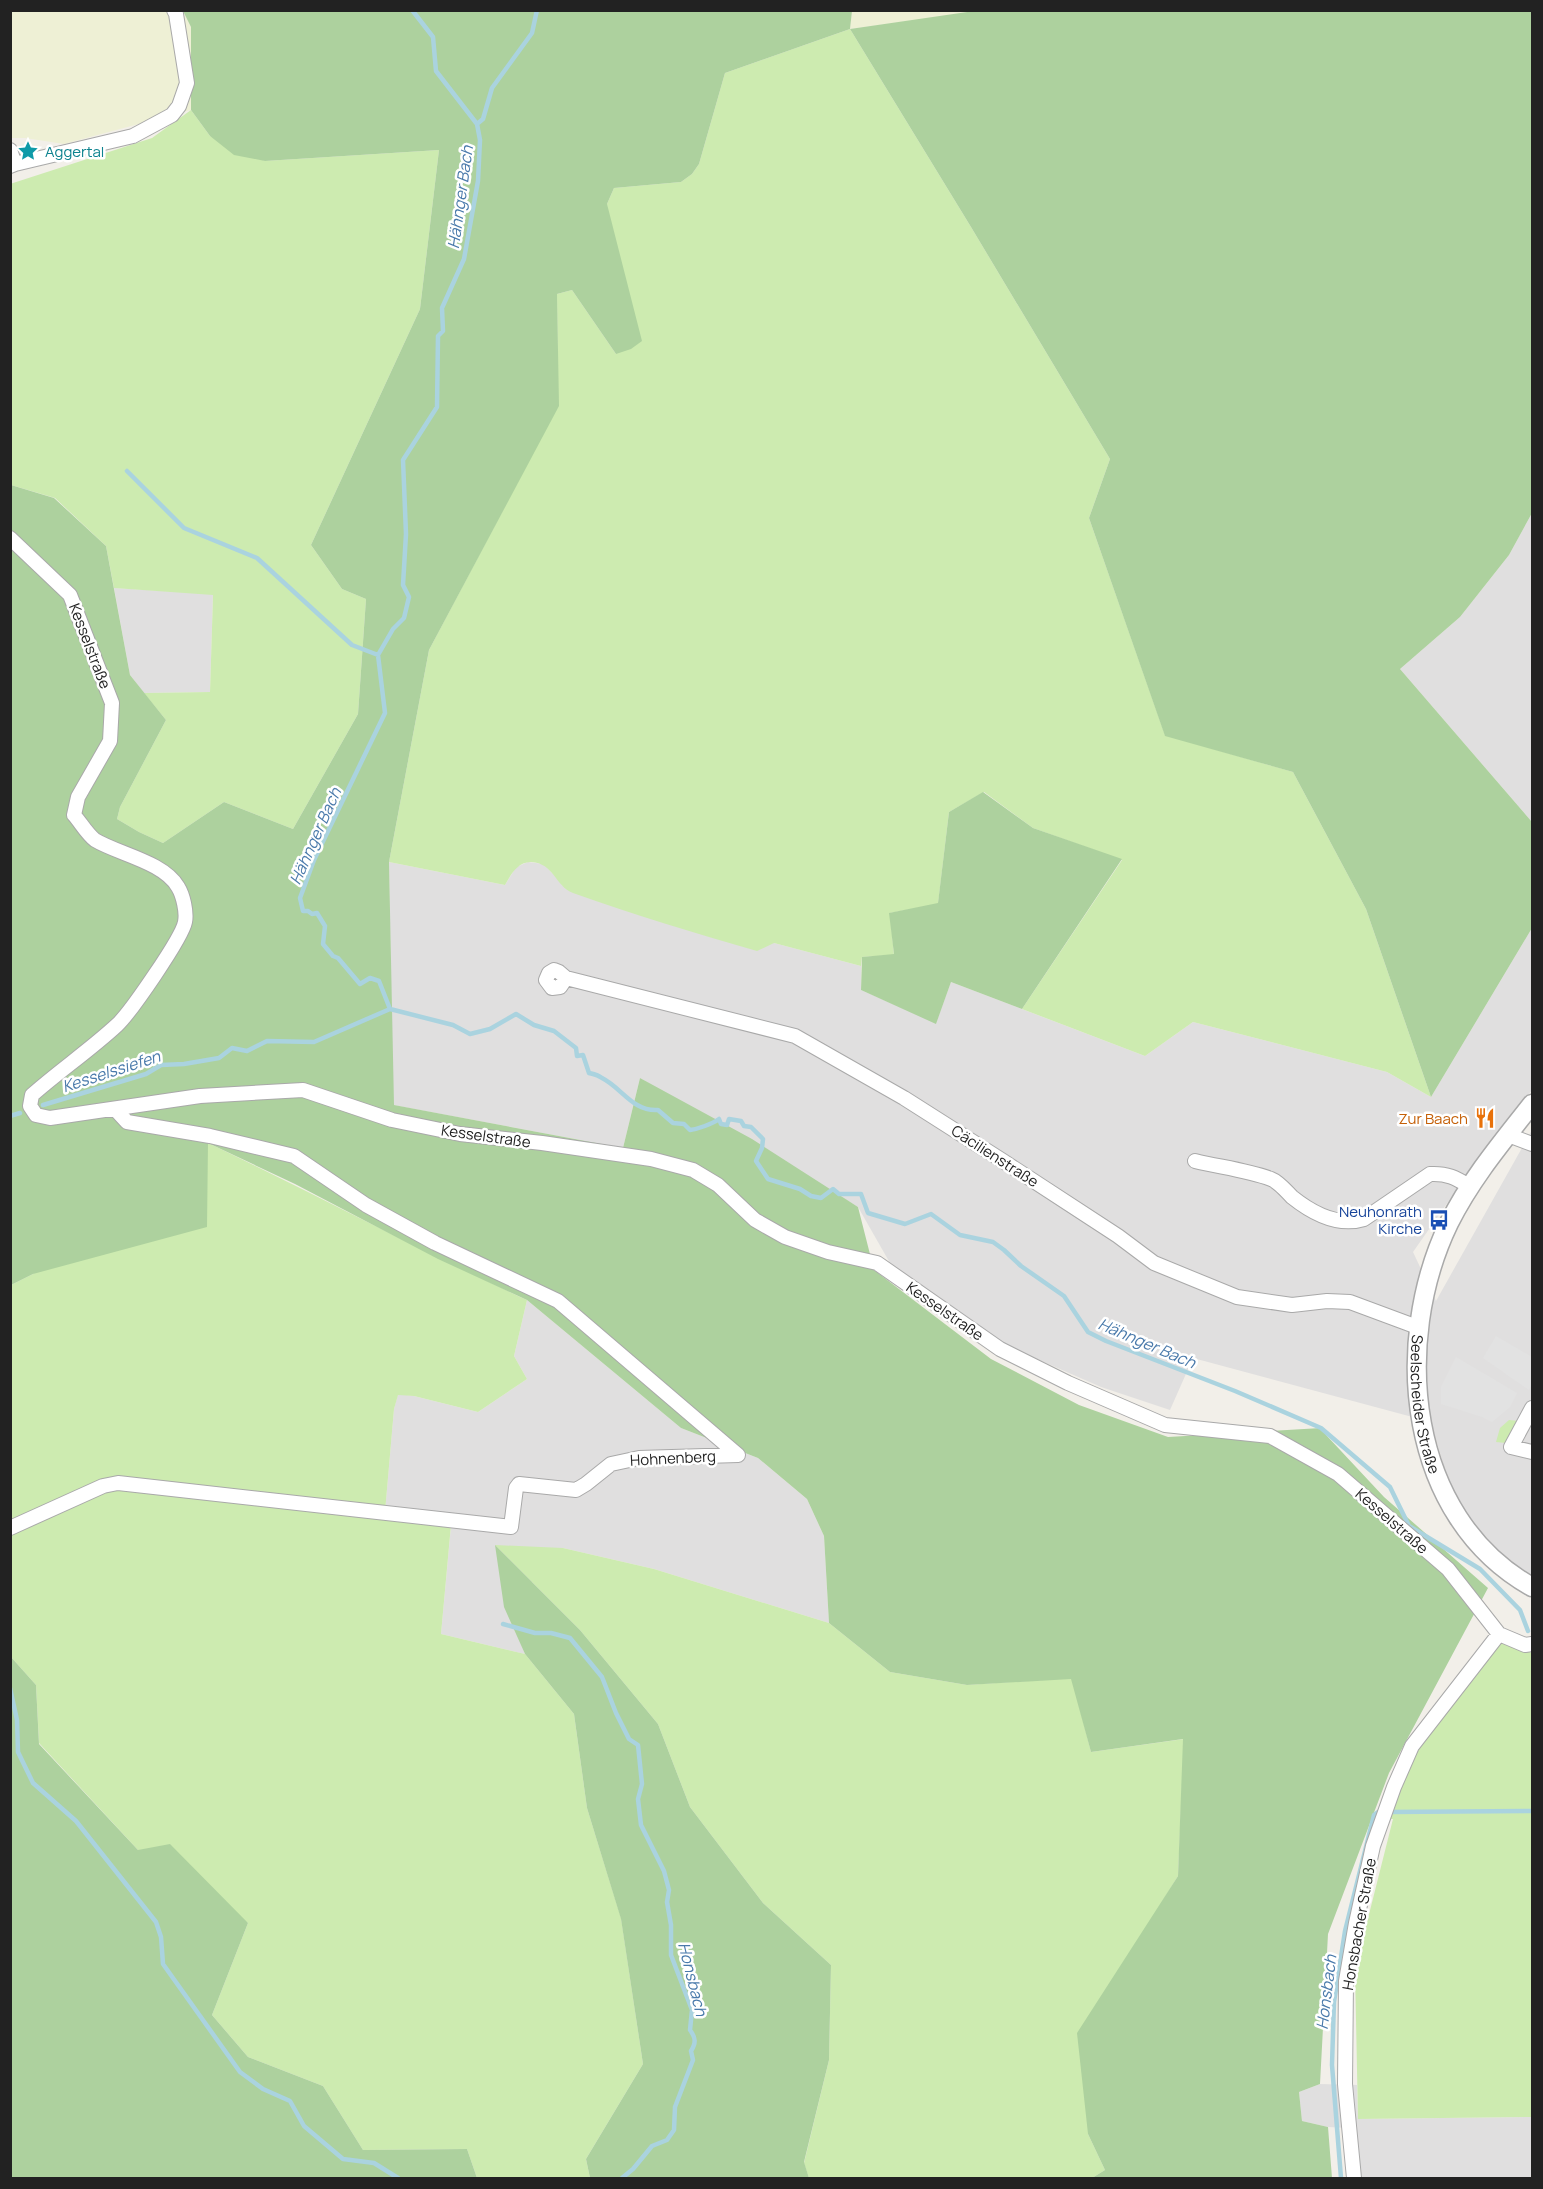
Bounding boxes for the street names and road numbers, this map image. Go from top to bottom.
street label: Kesselstraße [64,600,116,692]
street label: Kesselstraße [440,1119,532,1153]
street label: Cäcilienstraße [947,1120,1043,1192]
street label: Kesselstraße [902,1277,988,1346]
street label: Seelscheider Straße [1406,1334,1445,1477]
street label: Hohnenberg [630,1445,716,1471]
street label: Kesselstraße [1351,1483,1433,1559]
street label: Honsbacher Straße [1337,1856,1381,1992]

